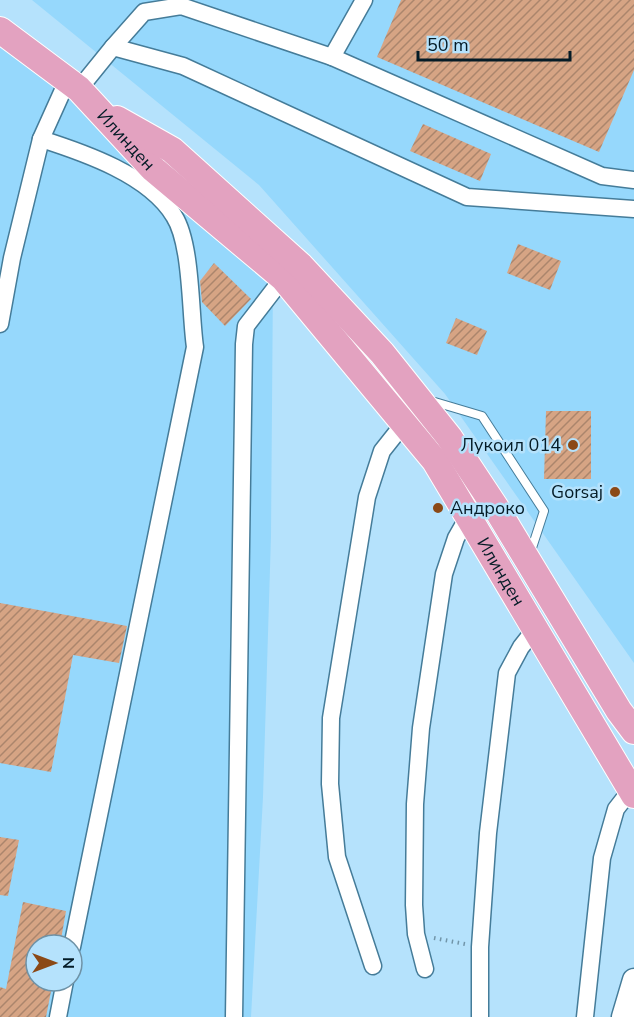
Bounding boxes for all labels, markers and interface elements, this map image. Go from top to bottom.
scale bar [418,24,570,62]
text: 50 m [427,33,469,57]
street label: Илинден [92,104,161,176]
place label: Лукоил 014 [461,433,561,457]
marker: Лукоил 014 [566,438,580,452]
place label: Gorsaj [551,480,603,504]
marker: Gorsaj [608,485,622,499]
place label: Андроко [450,496,525,520]
marker: Андроко [431,501,445,515]
street label: Илинден [471,533,531,610]
north arrow [24,933,84,993]
text: N [57,957,79,969]

